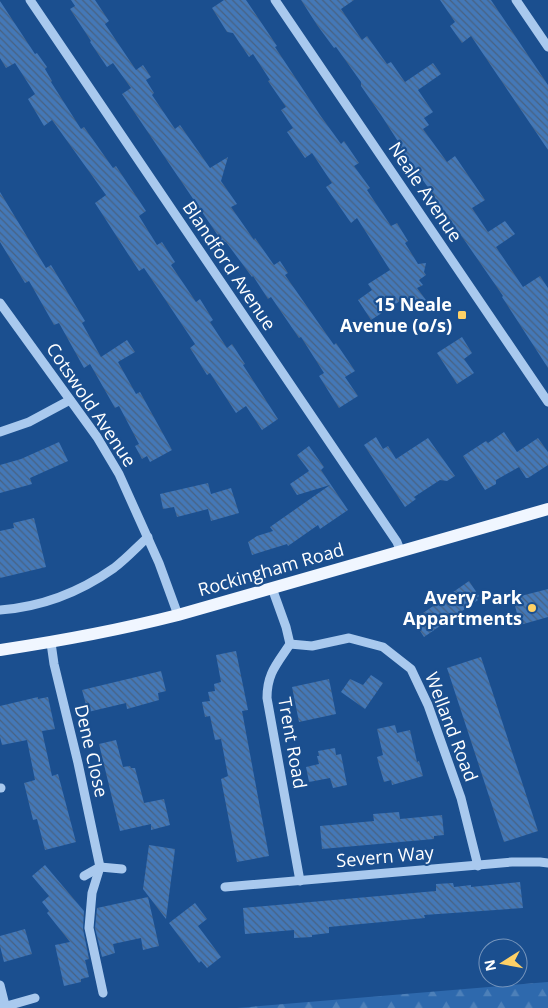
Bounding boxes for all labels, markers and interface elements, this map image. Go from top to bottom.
street label: Neale Avenue [384,137,468,246]
street label: Blandford Avenue [178,196,282,335]
place label: 15 Neale Avenue (o/s) [340,292,452,337]
marker: 15 Neale Avenue (o/s) [456,309,468,321]
street label: Cotswold Avenue [41,338,142,471]
street label: Rockingham Road [195,537,346,601]
place label: Avery Park Appartments [403,585,523,630]
marker: Avery Park Appartments [526,602,538,614]
street label: Welland Road [420,668,484,785]
street label: Trent Road [273,695,313,790]
street label: Dene Close [70,702,114,799]
street label: Severn Way [335,840,436,872]
north arrow [478,938,528,988]
text: N [479,958,500,973]

